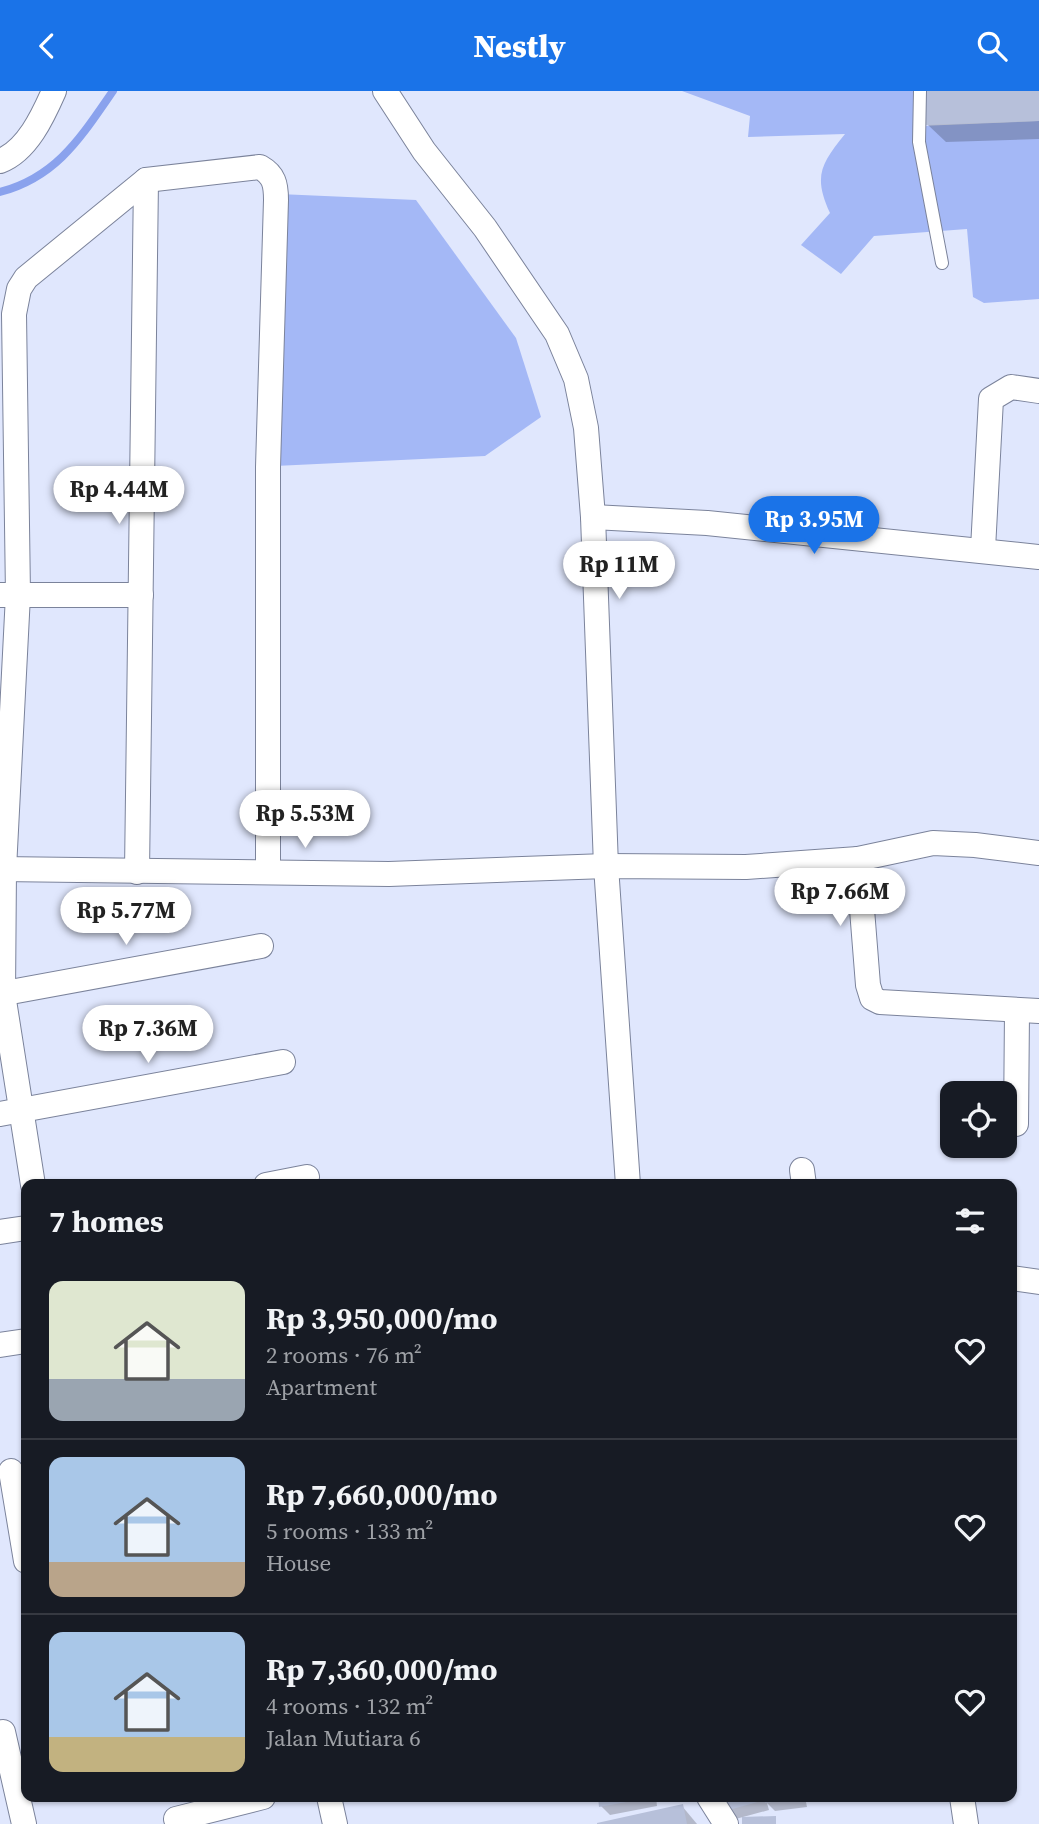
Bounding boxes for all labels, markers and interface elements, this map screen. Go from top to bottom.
text: Nestly [473,24,566,68]
icon: back [28,27,66,65]
icon: search [973,27,1011,65]
pin: Rp 4.44M [47,467,191,526]
text: Rp 4.44M [69,473,169,505]
pin: Rp 3.95M [742,497,886,556]
text: Rp 3.95M [764,503,864,535]
pin: Rp 11M [562,541,676,601]
text: Rp 11M [579,548,659,580]
pin: Rp 5.53M [233,791,377,850]
text: Rp 5.53M [255,797,355,829]
pin: Rp 7.66M [768,869,912,928]
text: Rp 7.66M [790,875,890,907]
pin: Rp 5.77M [54,887,198,947]
text: Rp 5.77M [76,894,176,926]
pin: Rp 7.36M [76,1005,220,1065]
text: Rp 7.36M [98,1012,198,1044]
map controls [940,1081,1017,1158]
button: locate [940,1081,1017,1158]
text: 7 homes [49,1201,164,1242]
icon: filters [951,1202,989,1240]
text: Rp 3,950,000/mo [266,1298,498,1339]
icon: home [105,1309,189,1393]
icon: heart [951,1332,989,1370]
text: 2 rooms · 76 m² [266,1339,422,1371]
text: Apartment [266,1371,377,1403]
text: Rp 7,660,000/mo [266,1474,498,1515]
icon: home [105,1485,189,1569]
icon: heart [951,1508,989,1546]
text: 5 rooms · 133 m² [266,1515,433,1547]
text: House [266,1547,331,1579]
text: Rp 7,360,000/mo [266,1649,498,1690]
icon: home [105,1660,189,1744]
icon: heart [951,1683,989,1721]
text: 4 rooms · 132 m² [266,1690,433,1722]
text: Jalan Mutiara 6 [266,1722,421,1754]

